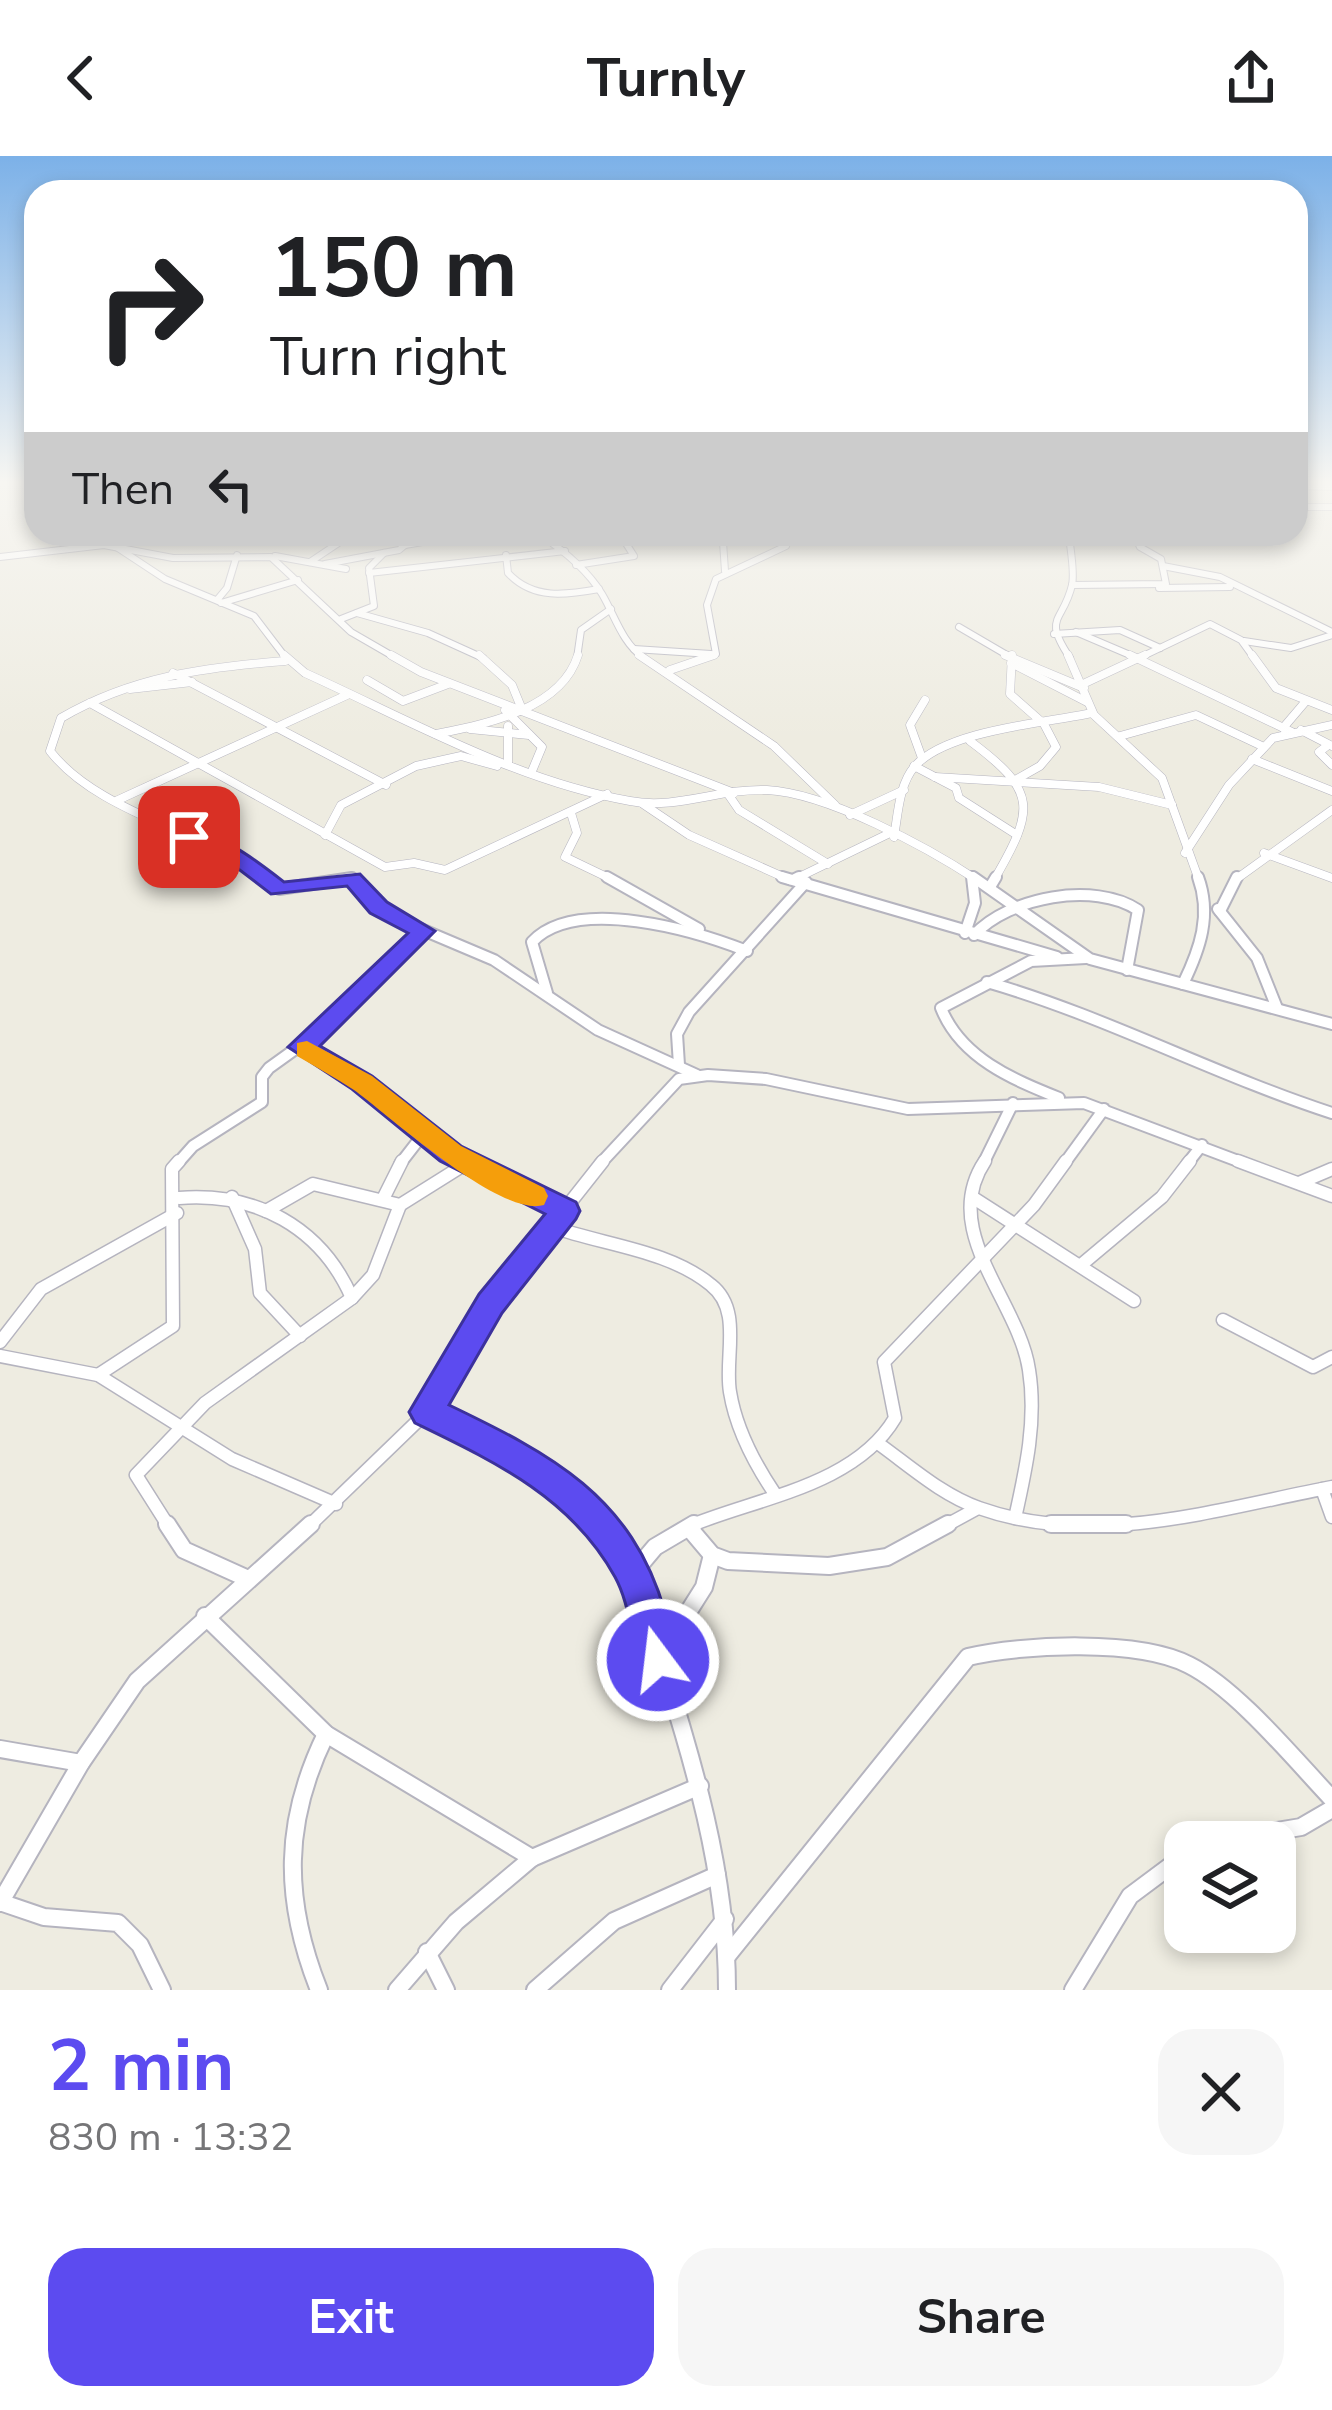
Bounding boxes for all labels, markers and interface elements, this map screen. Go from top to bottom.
text: Turnly [587,41,745,115]
icon: back [48,45,114,111]
icon: share [1218,45,1284,111]
text: 150 m [270,211,518,326]
icon: right [72,228,228,384]
text: Turn right [270,320,506,394]
icon: left [198,456,264,522]
text: Then [72,459,174,520]
pin [138,786,240,888]
icon: arrive [156,804,222,870]
position arrow [595,1597,721,1723]
map controls [1164,1821,1296,1953]
button: layers [1164,1821,1296,1953]
text: 2 min [48,2017,234,2115]
button: close [1158,2029,1284,2155]
text: 830 m · 13:32 [48,2111,293,2164]
button: Exit [48,2248,654,2386]
button: Share [678,2248,1284,2386]

